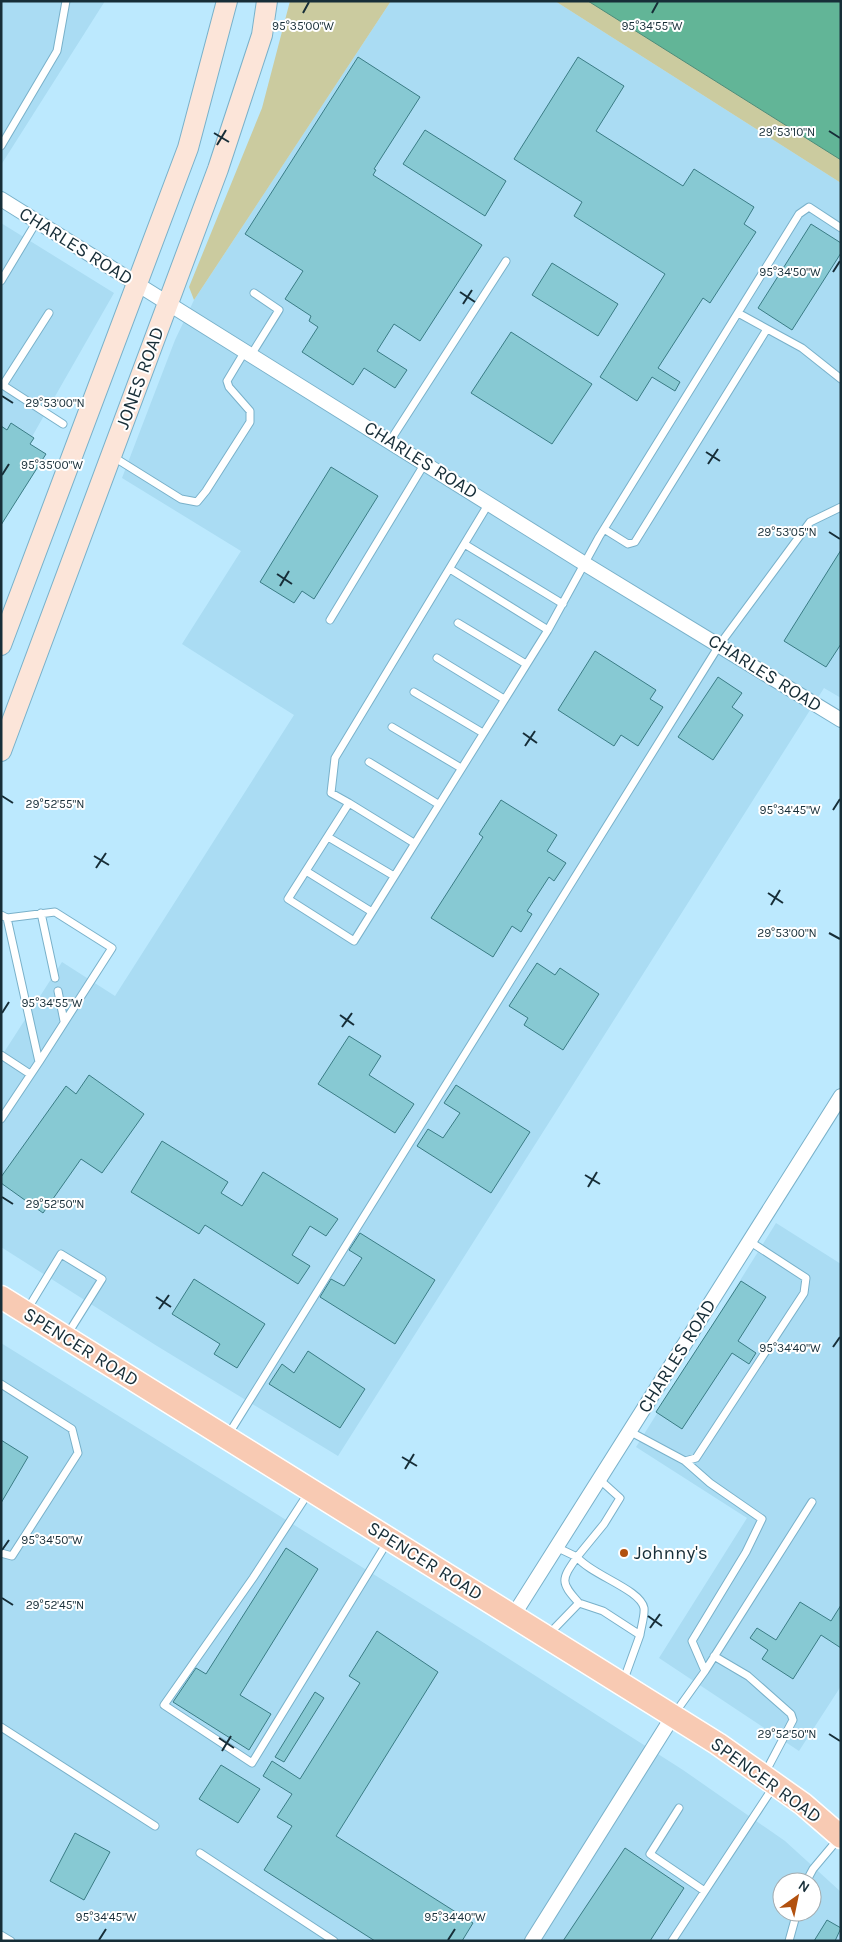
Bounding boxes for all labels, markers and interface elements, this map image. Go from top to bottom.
text: 95°35'00"W [272,19,334,33]
text: 95°34'55"W [621,19,683,33]
text: 29°53'10"N [759,125,815,139]
street label: CHARLES ROAD [15,202,137,290]
text: 95°34'50"W [759,265,821,279]
street label: JONES ROAD [111,324,169,432]
text: 29°53'00"N [25,396,85,410]
street label: CHARLES ROAD [360,416,482,504]
text: 95°35'00"W [21,458,83,472]
text: 29°53'05"N [757,525,817,539]
street label: CHARLES ROAD [704,629,826,717]
text: 29°52'55"N [26,797,84,811]
text: 95°34'45"W [759,803,821,817]
text: 29°53'00"N [757,926,817,940]
text: 95°34'55"W [21,996,83,1010]
text: 29°52'50"N [25,1197,85,1211]
street label: CHARLES ROAD [633,1295,721,1417]
street label: SPENCER ROAD [19,1303,143,1391]
text: 95°34'40"W [759,1341,821,1355]
street label: SPENCER ROAD [363,1517,487,1605]
text: 95°34'50"W [21,1533,83,1547]
place label: Johnny's [634,1542,708,1564]
marker: Johnny's [618,1547,630,1559]
text: 29°52'45"N [26,1598,84,1612]
text: 29°52'50"N [757,1727,817,1741]
street label: SPENCER ROAD [706,1732,826,1828]
north arrow [772,1872,822,1922]
text: N [795,1877,813,1896]
text: 95°34'45"W [75,1910,137,1924]
text: 95°34'40"W [424,1910,486,1924]

